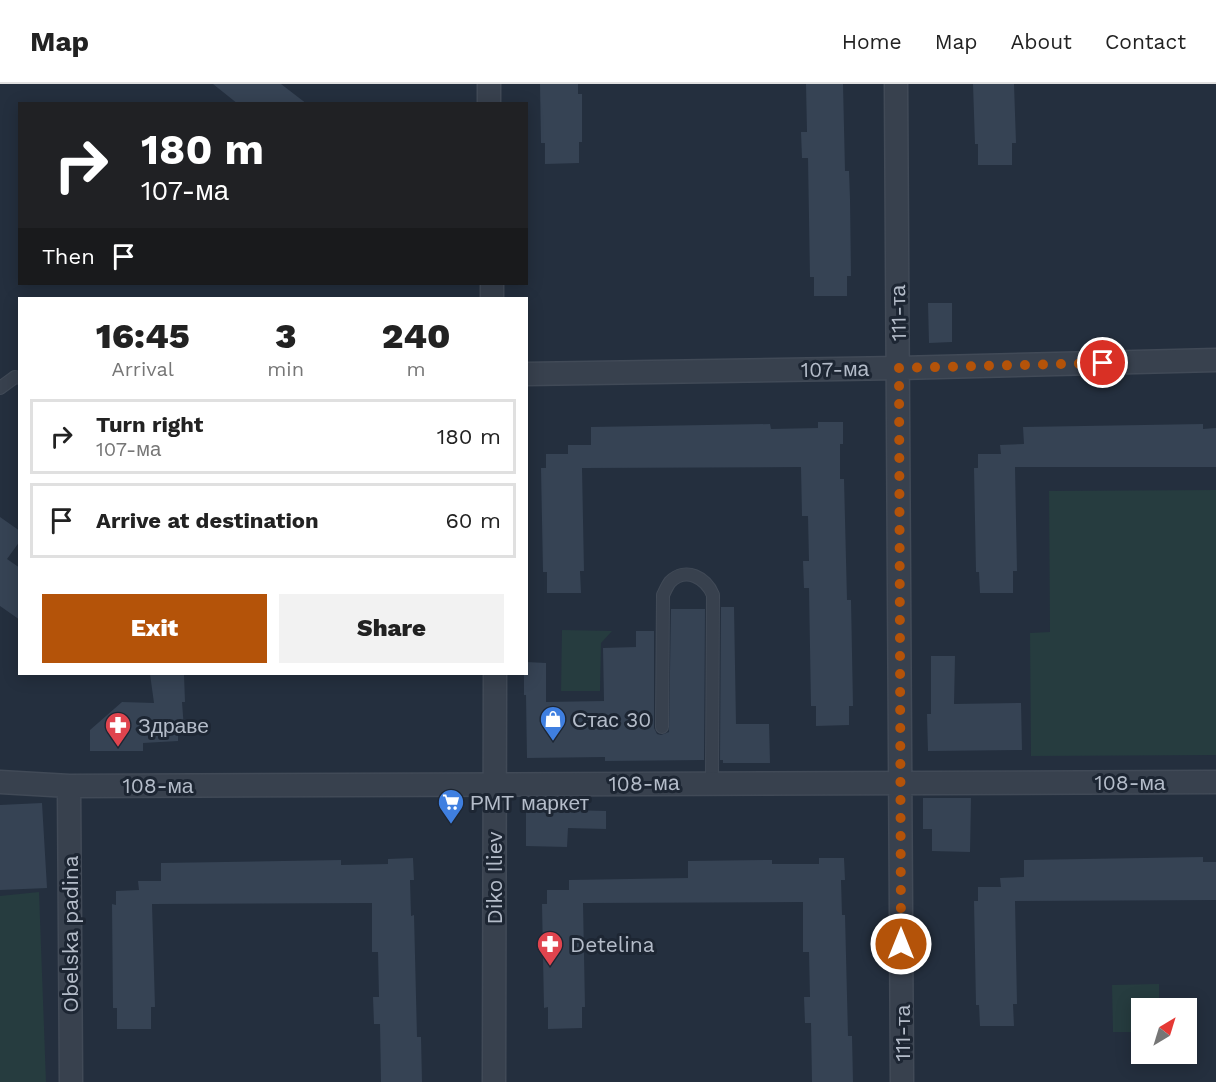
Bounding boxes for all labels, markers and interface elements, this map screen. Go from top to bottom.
text: Map [30,25,89,58]
text: Home [842,29,902,54]
text: Map [935,29,978,54]
text: About [1011,29,1072,54]
text: Contact [1105,29,1186,54]
text: 180 m [141,125,264,174]
icon: right [42,126,120,204]
text: 107-ма [141,175,229,207]
icon: arrive [107,240,140,273]
text: Then [42,244,95,269]
street label: 111-та [885,284,911,341]
text: 16:45 [96,315,190,357]
text: 3 [275,315,296,357]
text: 240 [382,315,450,357]
pin [1077,337,1128,388]
icon: arrive [1086,346,1119,379]
street label: 107-ма [801,356,870,382]
text: Arrival [111,357,174,381]
text: min [267,357,304,381]
text: m [407,357,426,381]
text: Turn right [96,412,203,437]
icon: right [45,420,78,453]
text: 180 m [437,424,501,449]
text: 107-ма [96,437,161,461]
icon: arrive [45,504,78,537]
text: Arrive at destination [96,508,319,533]
text: 60 m [445,508,501,533]
button: Exit [42,594,267,663]
button: Share [279,594,504,663]
shop icon: Стас 30 [538,704,568,742]
place label: Стас 30 [572,707,651,732]
pharmacy icon: Здраве [103,710,133,748]
place label: Здраве [138,713,209,738]
street label: 108-ма [608,770,680,796]
street label: 108-ма [1094,770,1166,795]
street label: 108-ма [122,773,194,798]
supermarket icon: РМТ маркет [436,787,466,825]
place label: РМТ маркет [470,790,589,815]
street label: Diko Iliev [482,832,507,924]
street label: Obelska padina [58,855,83,1013]
position arrow [869,912,933,976]
pharmacy icon: Detelina [535,929,565,967]
place label: Detelina [570,932,655,957]
north arrow [1131,998,1197,1064]
map controls [1131,998,1197,1064]
street label: 111-та [890,1005,915,1061]

